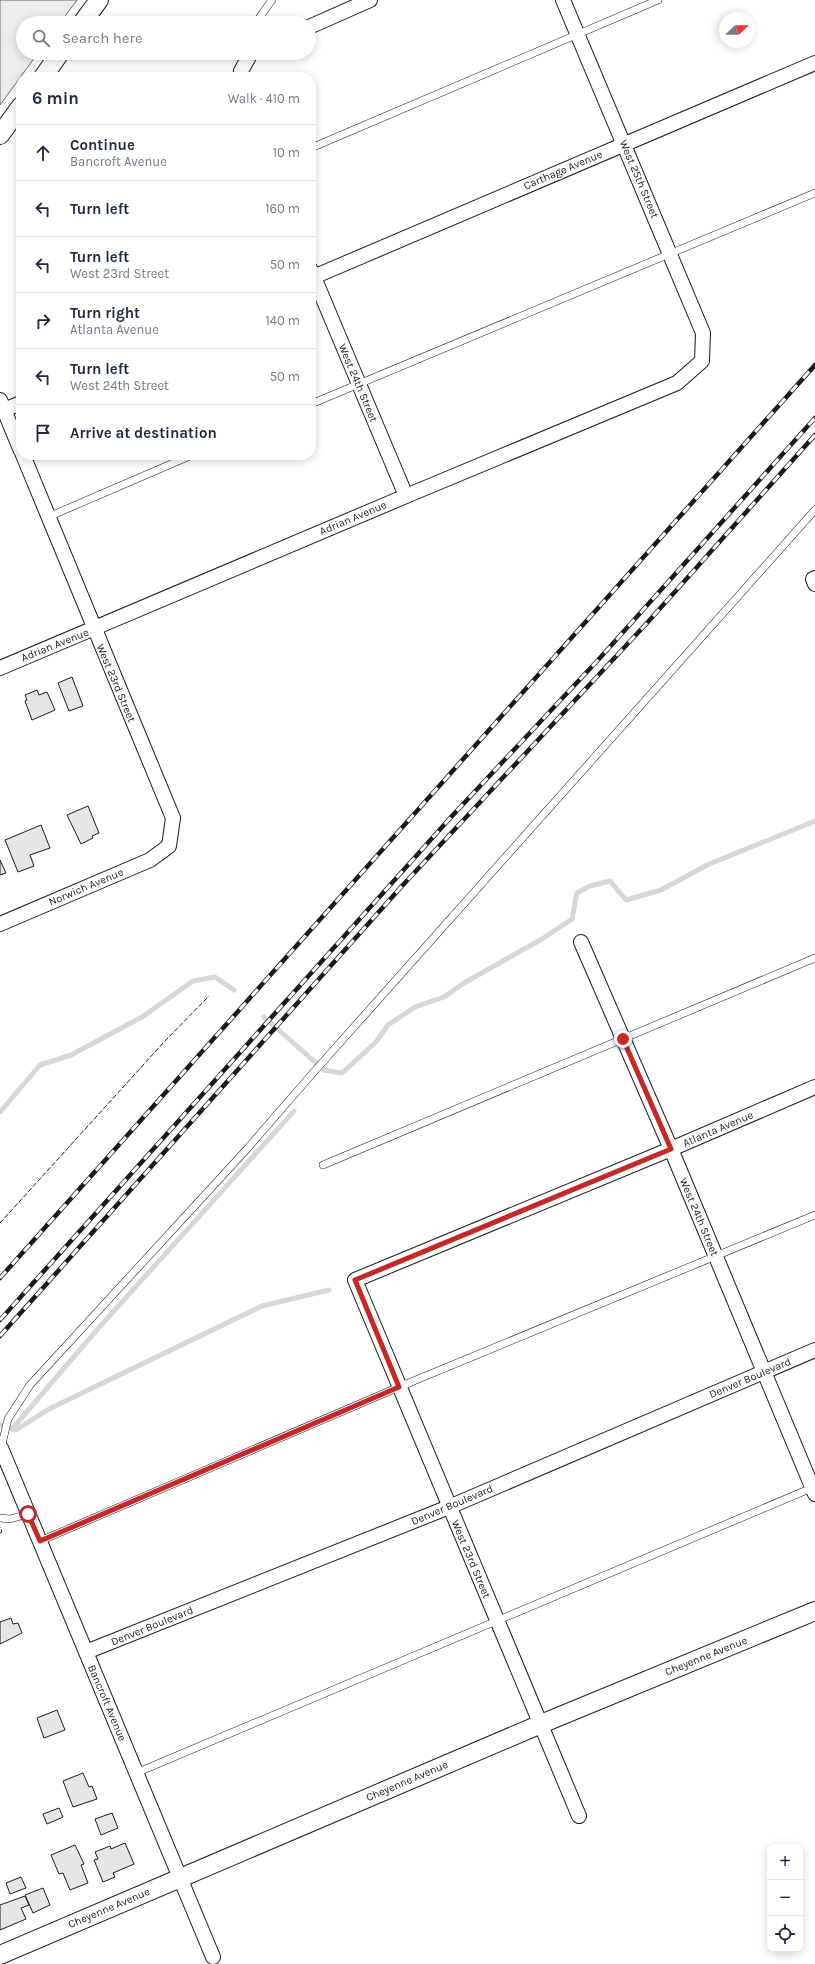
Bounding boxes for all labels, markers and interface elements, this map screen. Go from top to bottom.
north arrow [719,12,755,48]
search box [16,16,316,60]
icon: search [30,27,52,49]
text: Search here [62,29,143,47]
text: 6 min [32,88,79,108]
text: Walk · 410 m [228,91,300,106]
text: Continue [70,136,135,154]
street label: West 25th Street [617,138,661,220]
icon: ahead [32,142,54,164]
text: 10 m [273,145,300,160]
street label: Carthage Avenue [522,147,605,192]
text: Bancroft Avenue [70,154,167,169]
icon: left [32,198,54,220]
text: Turn left [70,200,129,218]
text: 160 m [265,201,300,216]
text: Turn left [70,248,129,266]
icon: left [32,254,54,276]
text: 50 m [270,257,300,272]
text: West 23rd Street [70,266,169,281]
text: Turn right [70,304,140,322]
icon: right [32,310,54,332]
text: 140 m [265,313,300,328]
text: Atlanta Avenue [70,322,159,337]
street label: West 24th Street [336,342,380,424]
text: Turn left [70,360,129,378]
icon: left [32,366,54,388]
text: 50 m [270,369,300,384]
text: West 24th Street [70,378,169,393]
icon: arrive [32,422,54,444]
text: Arrive at destination [70,424,217,442]
street label: Adrian Avenue [318,498,389,538]
street label: Adrian Avenue [19,625,91,664]
street label: West 23rd Street [94,642,138,724]
street label: Norwich Avenue [47,865,126,909]
route end [614,1030,632,1048]
street label: Atlanta Avenue [681,1108,755,1150]
street label: West 24th Street [677,1176,721,1258]
street label: Denver Boulevard [707,1355,793,1401]
street label: Denver Boulevard [409,1482,495,1528]
route start [19,1505,37,1523]
street label: West 23rd Street [449,1518,493,1600]
street label: Denver Boulevard [109,1604,195,1648]
street label: Cheyenne Avenue [663,1633,749,1678]
street label: Bancroft Avenue [85,1663,129,1744]
street label: Cheyenne Avenue [364,1758,450,1804]
map controls [767,1844,803,1952]
button: + [767,1844,803,1880]
button: − [767,1880,803,1916]
street label: Cheyenne Avenue [66,1885,152,1931]
button: locate [767,1916,803,1952]

